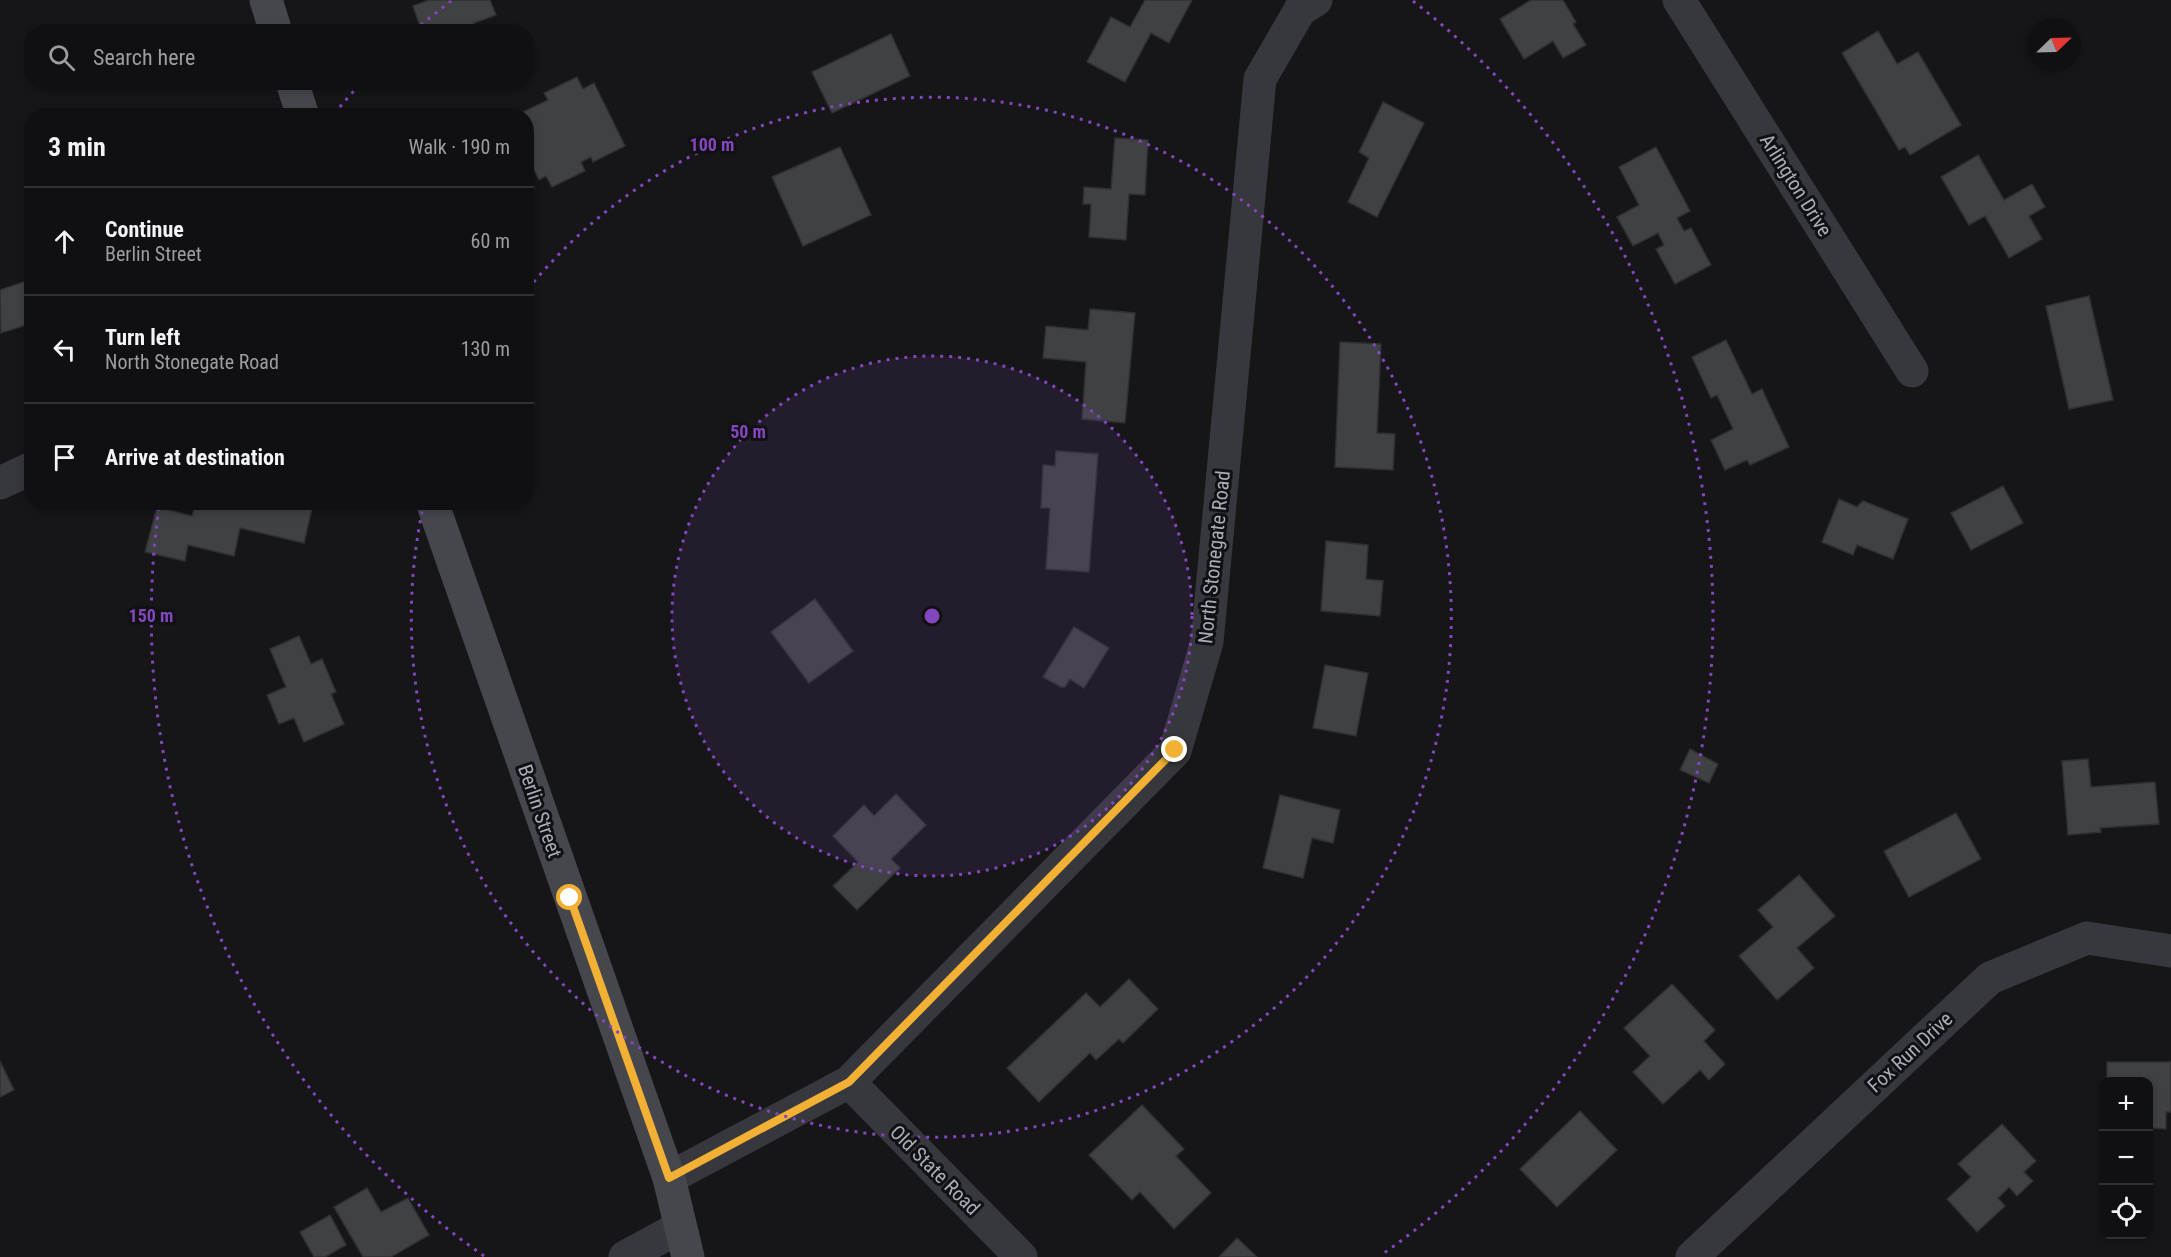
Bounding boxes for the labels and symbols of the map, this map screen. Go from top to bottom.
north arrow [2027,18,2081,72]
street label: Arlington Drive [1755,129,1837,241]
text: 100 m [690,134,734,155]
text: 50 m [730,421,766,442]
street label: North Stonegate Road [1193,469,1235,645]
text: 150 m [129,605,173,626]
centre of rings [922,606,942,626]
route end [1161,736,1187,762]
street label: Berlin Street [513,761,567,861]
route start [556,884,582,910]
street label: Fox Run Drive [1863,1007,1957,1097]
street label: Old State Road [885,1120,985,1220]

